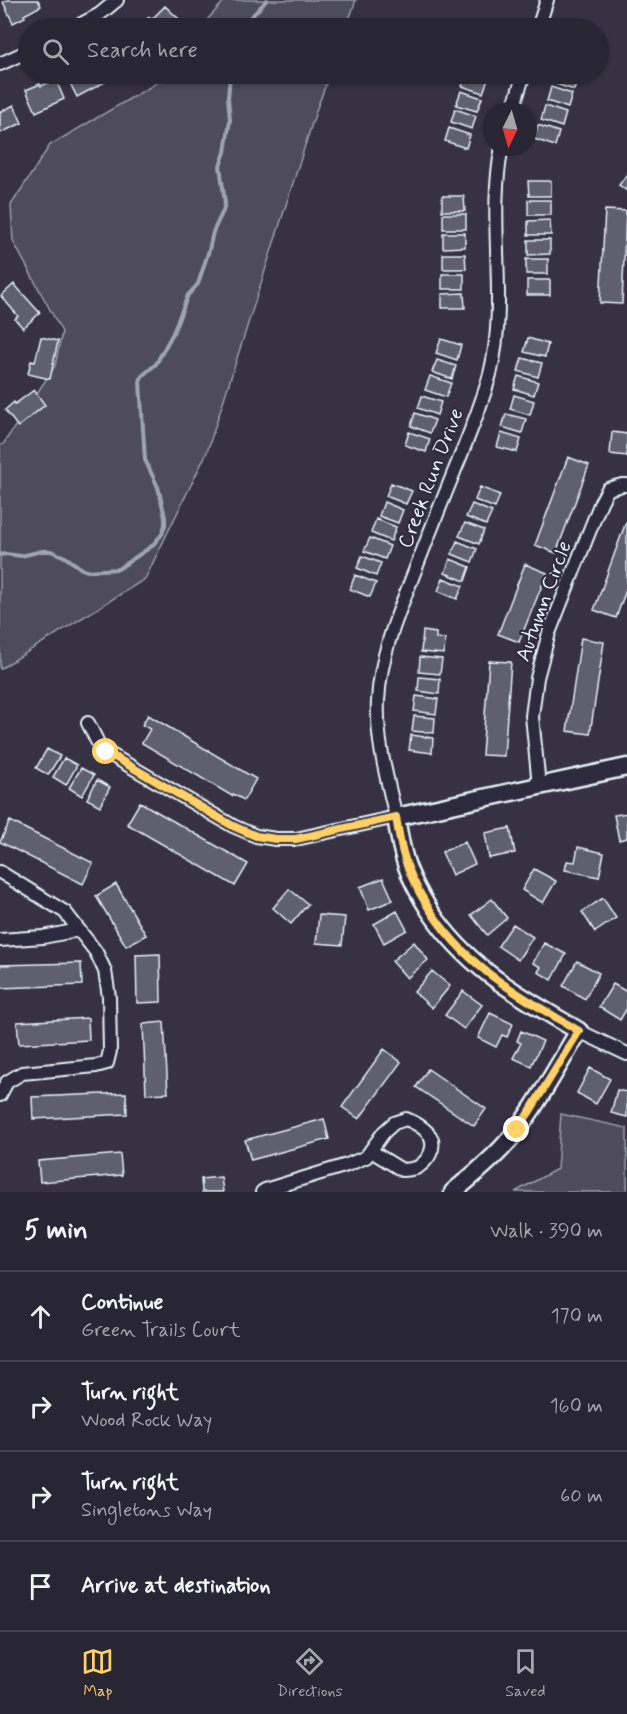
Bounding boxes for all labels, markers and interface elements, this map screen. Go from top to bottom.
search box [18,18,609,84]
icon: search [39,35,72,68]
text: Search here [87,37,198,65]
north arrow [483,102,537,156]
street label: Creek Run Drive [391,404,470,552]
street label: Autumn Circle [509,537,579,666]
route start [92,738,118,764]
route end [503,1116,529,1142]
text: 5 min [24,1214,88,1248]
text: Walk · 390 m [490,1218,603,1245]
text: Continue [81,1289,163,1317]
icon: ahead [24,1300,57,1333]
text: 170 m [551,1303,603,1330]
text: Green Trails Court [81,1317,240,1344]
text: Turn right [81,1379,179,1407]
icon: right [24,1390,57,1423]
text: 160 m [550,1393,603,1420]
text: Wood Rock Way [81,1407,212,1434]
text: Turn right [81,1469,179,1497]
icon: right [24,1480,57,1513]
text: 60 m [560,1483,603,1510]
text: Singletons Way [81,1497,212,1524]
icon: arrive [24,1570,57,1603]
text: Arrive at destination [81,1572,271,1600]
tab: Map [81,1645,114,1702]
tab: Directions [277,1645,343,1702]
tab: Saved [505,1645,546,1702]

